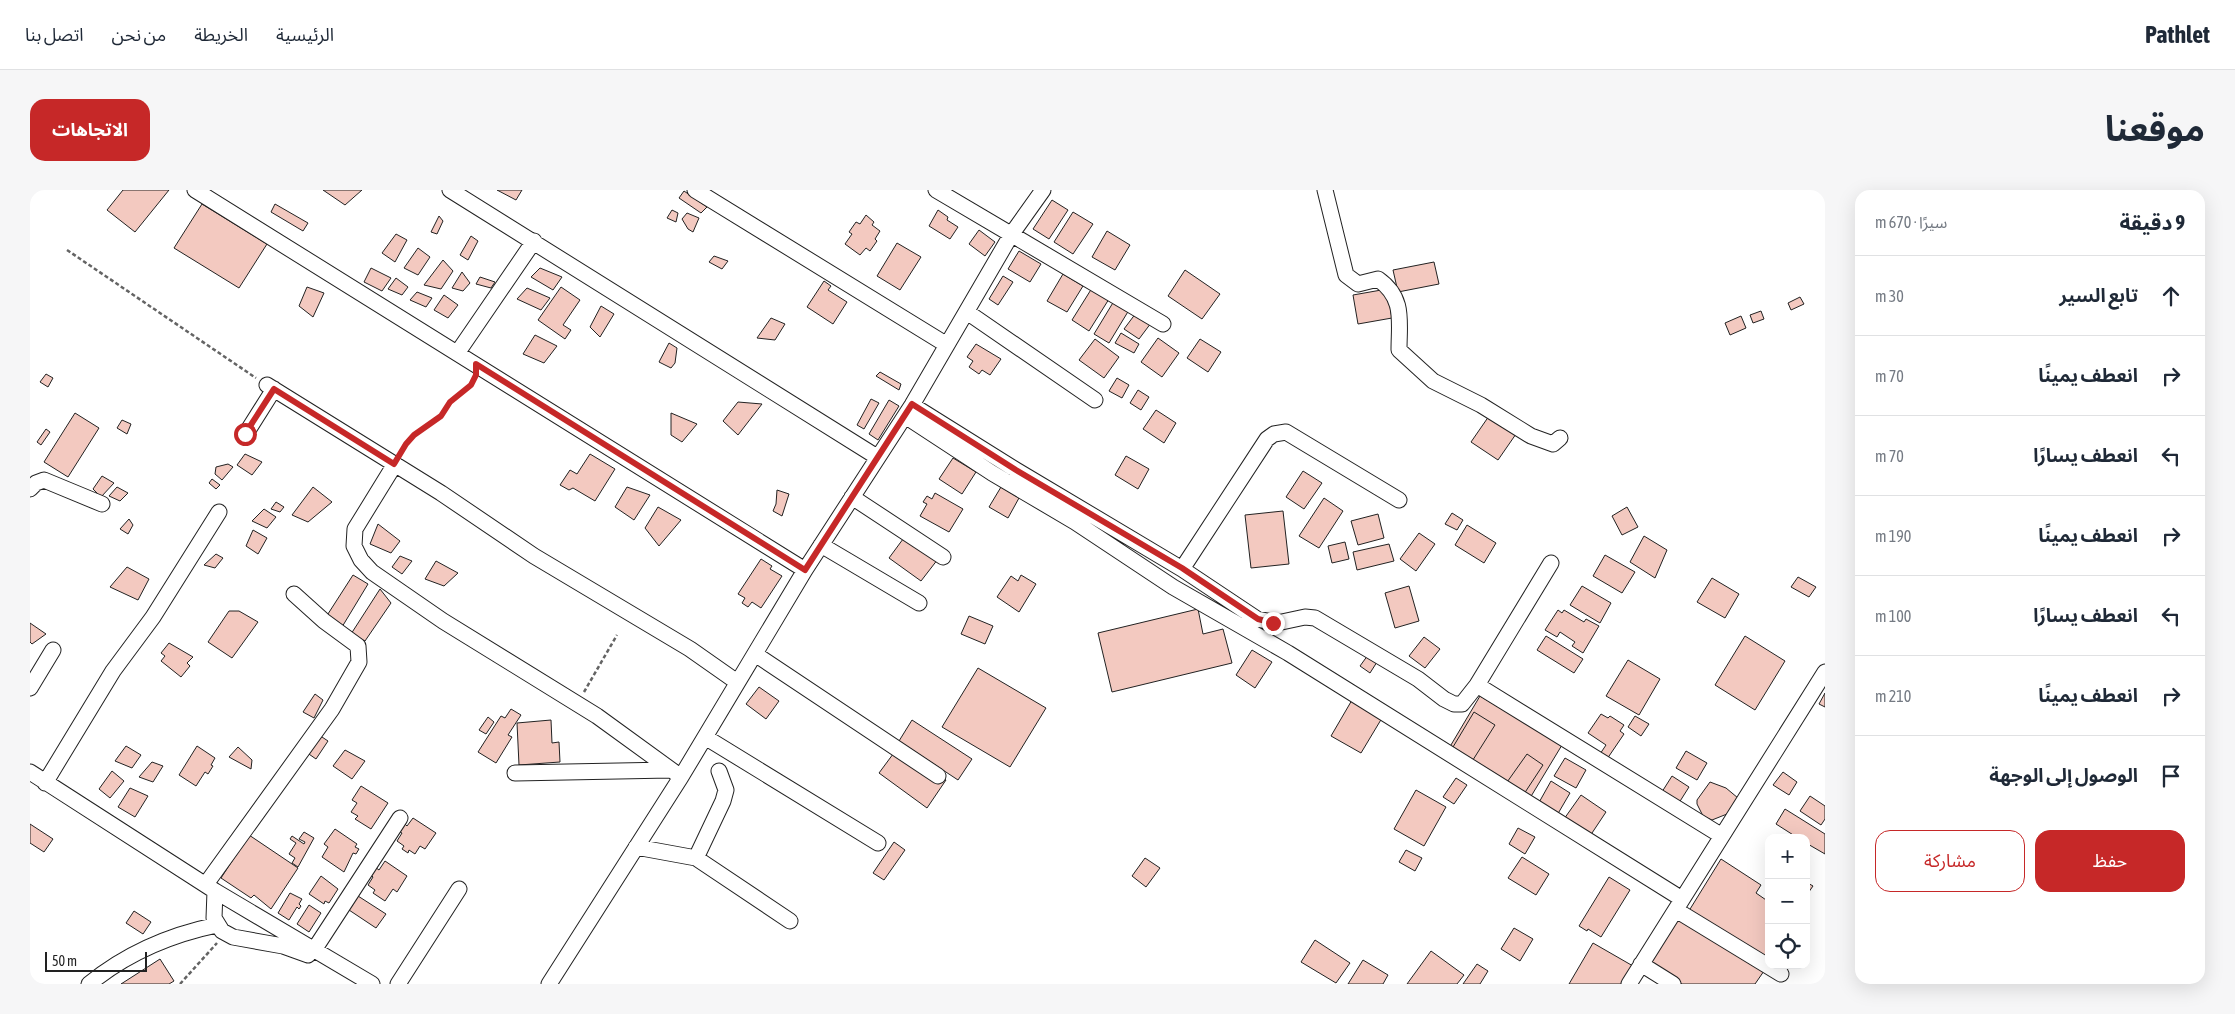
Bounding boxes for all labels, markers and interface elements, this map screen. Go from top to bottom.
text: Pathlet [2145,21,2210,48]
text: اتصل بنا [25,24,84,45]
text: من نحن [112,24,166,45]
text: الخريطة [194,24,248,45]
text: الرئيسية [276,24,334,45]
button: الاتجاهات [30,99,150,161]
text: موقعنا [2105,108,2205,148]
text: 9 دقيقة [2119,210,2185,234]
text: سيرًا · 670 m [1875,213,1947,231]
icon: ahead [2157,282,2185,310]
text: تابع السير [2059,284,2138,306]
text: 30 m [1875,287,1904,305]
icon: right [2157,362,2185,390]
text: انعطف يمينًا [2038,364,2138,386]
text: 70 m [1875,367,1904,385]
route start [234,423,257,446]
icon: left [2157,442,2185,470]
text: انعطف يسارًا [2033,444,2138,466]
text: 70 m [1875,447,1904,465]
icon: right [2157,522,2185,550]
text: انعطف يمينًا [2038,524,2138,546]
text: 190 m [1875,527,1911,545]
icon: left [2157,602,2185,630]
text: انعطف يسارًا [2033,604,2138,626]
text: 100 m [1875,607,1911,625]
route end [1262,612,1285,635]
icon: right [2157,682,2185,710]
text: انعطف يمينًا [2038,684,2138,706]
text: 210 m [1875,687,1911,705]
icon: arrive [2157,762,2185,790]
text: الوصول إلى الوجهة [1989,764,2138,786]
button: مشاركة [1875,830,2025,892]
button: حفظ [2035,830,2185,892]
map controls [1765,834,1810,969]
button: + [1765,834,1810,879]
button: − [1765,879,1810,924]
button: locate [1765,924,1810,969]
scale bar [45,949,148,972]
text: 50 m [52,953,77,969]

